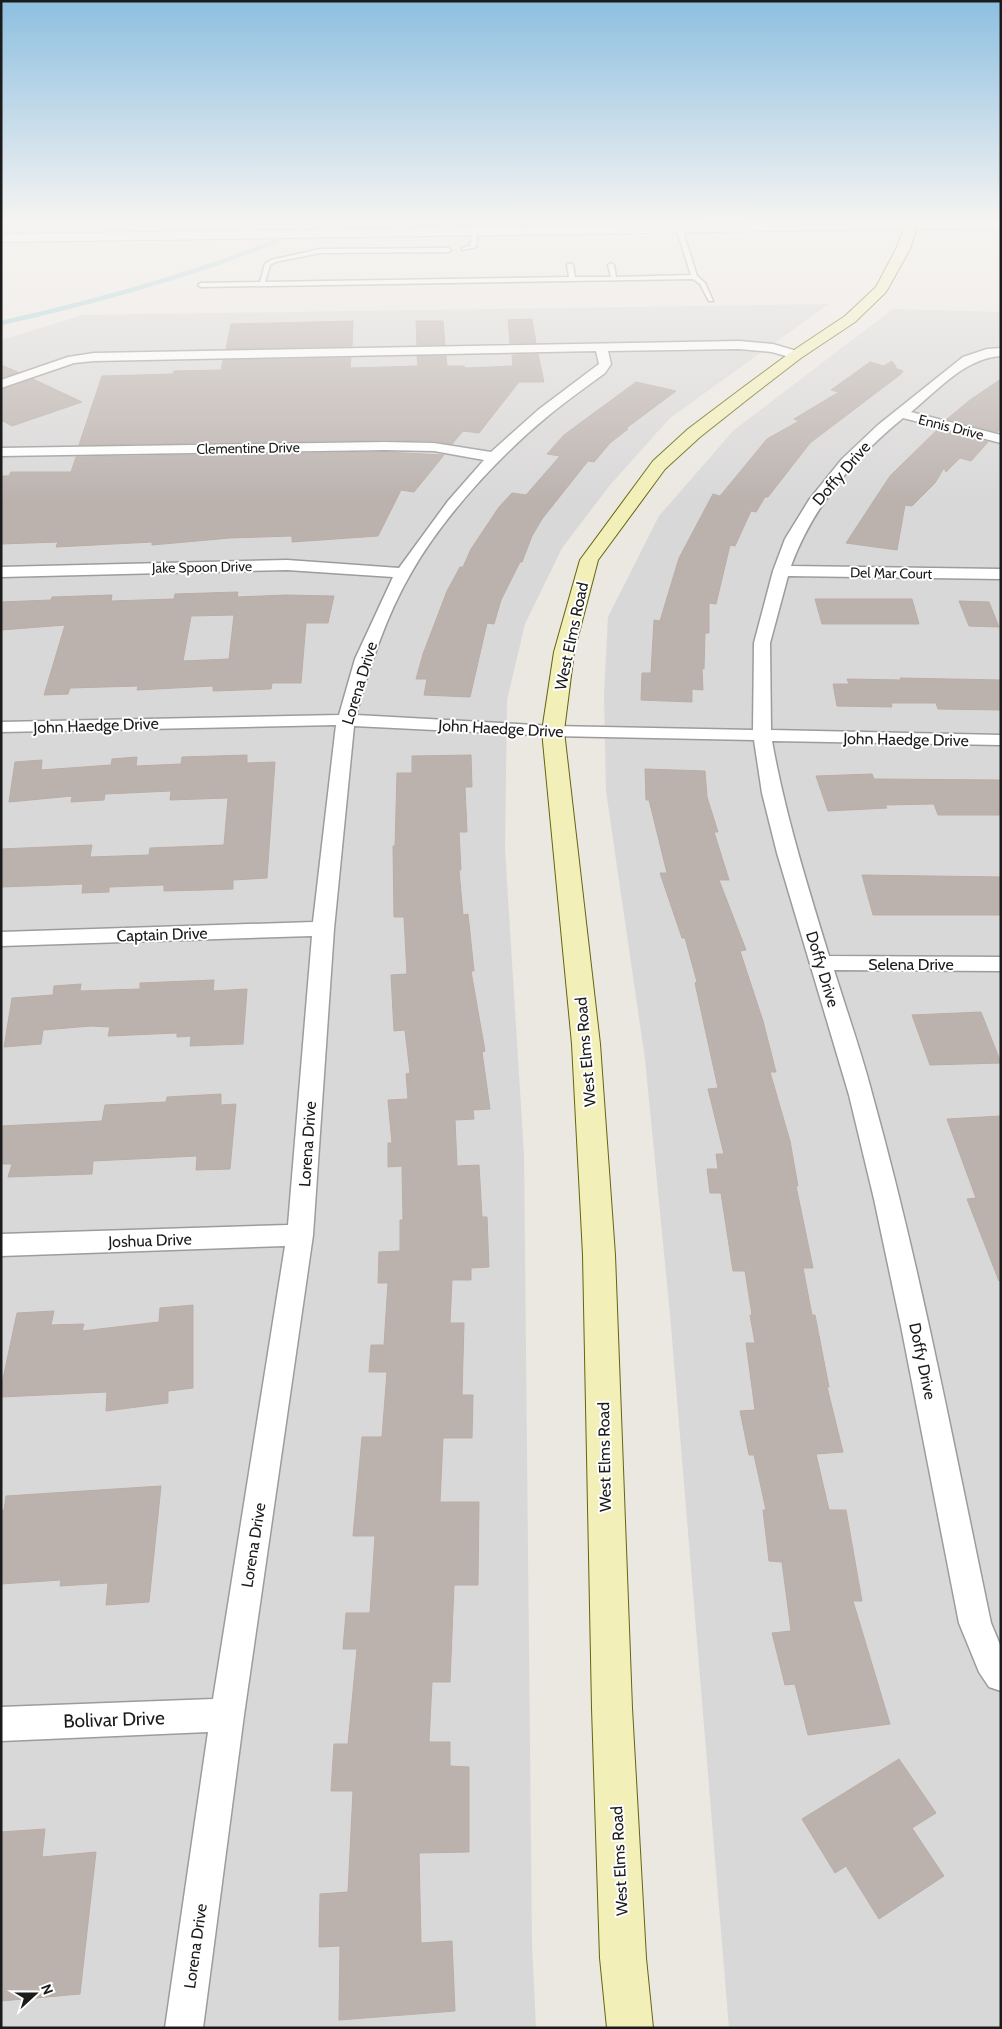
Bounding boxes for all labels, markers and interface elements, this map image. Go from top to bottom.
street label: Ennis Drive [917,410,985,444]
street label: Clementine Drive [196,438,300,458]
street label: Doffy Drive [808,438,874,509]
street label: Jake Spoon Drive [151,557,252,577]
street label: Del Mar Court [850,563,932,583]
street label: West Elms Road [551,580,592,692]
street label: Lorena Drive [338,639,381,727]
street label: John Haedge Drive [32,714,159,737]
street label: John Haedge Drive [437,716,564,741]
street label: John Haedge Drive [842,729,969,750]
street label: Captain Drive [116,923,208,946]
street label: Doffy Drive [802,929,843,1009]
street label: Selena Drive [868,955,954,974]
street label: West Elms Road [571,996,600,1108]
street label: Lorena Drive [295,1101,320,1187]
street label: Joshua Drive [107,1230,192,1251]
street label: Doffy Drive [905,1321,940,1401]
street label: West Elms Road [594,1402,615,1512]
street label: Lorena Drive [237,1501,270,1589]
street label: Bolivar Drive [63,1706,165,1733]
street label: West Elms Road [607,1806,632,1916]
street label: Lorena Drive [180,1902,211,1990]
north arrow [10,1969,60,2019]
text: N [37,1981,57,1997]

